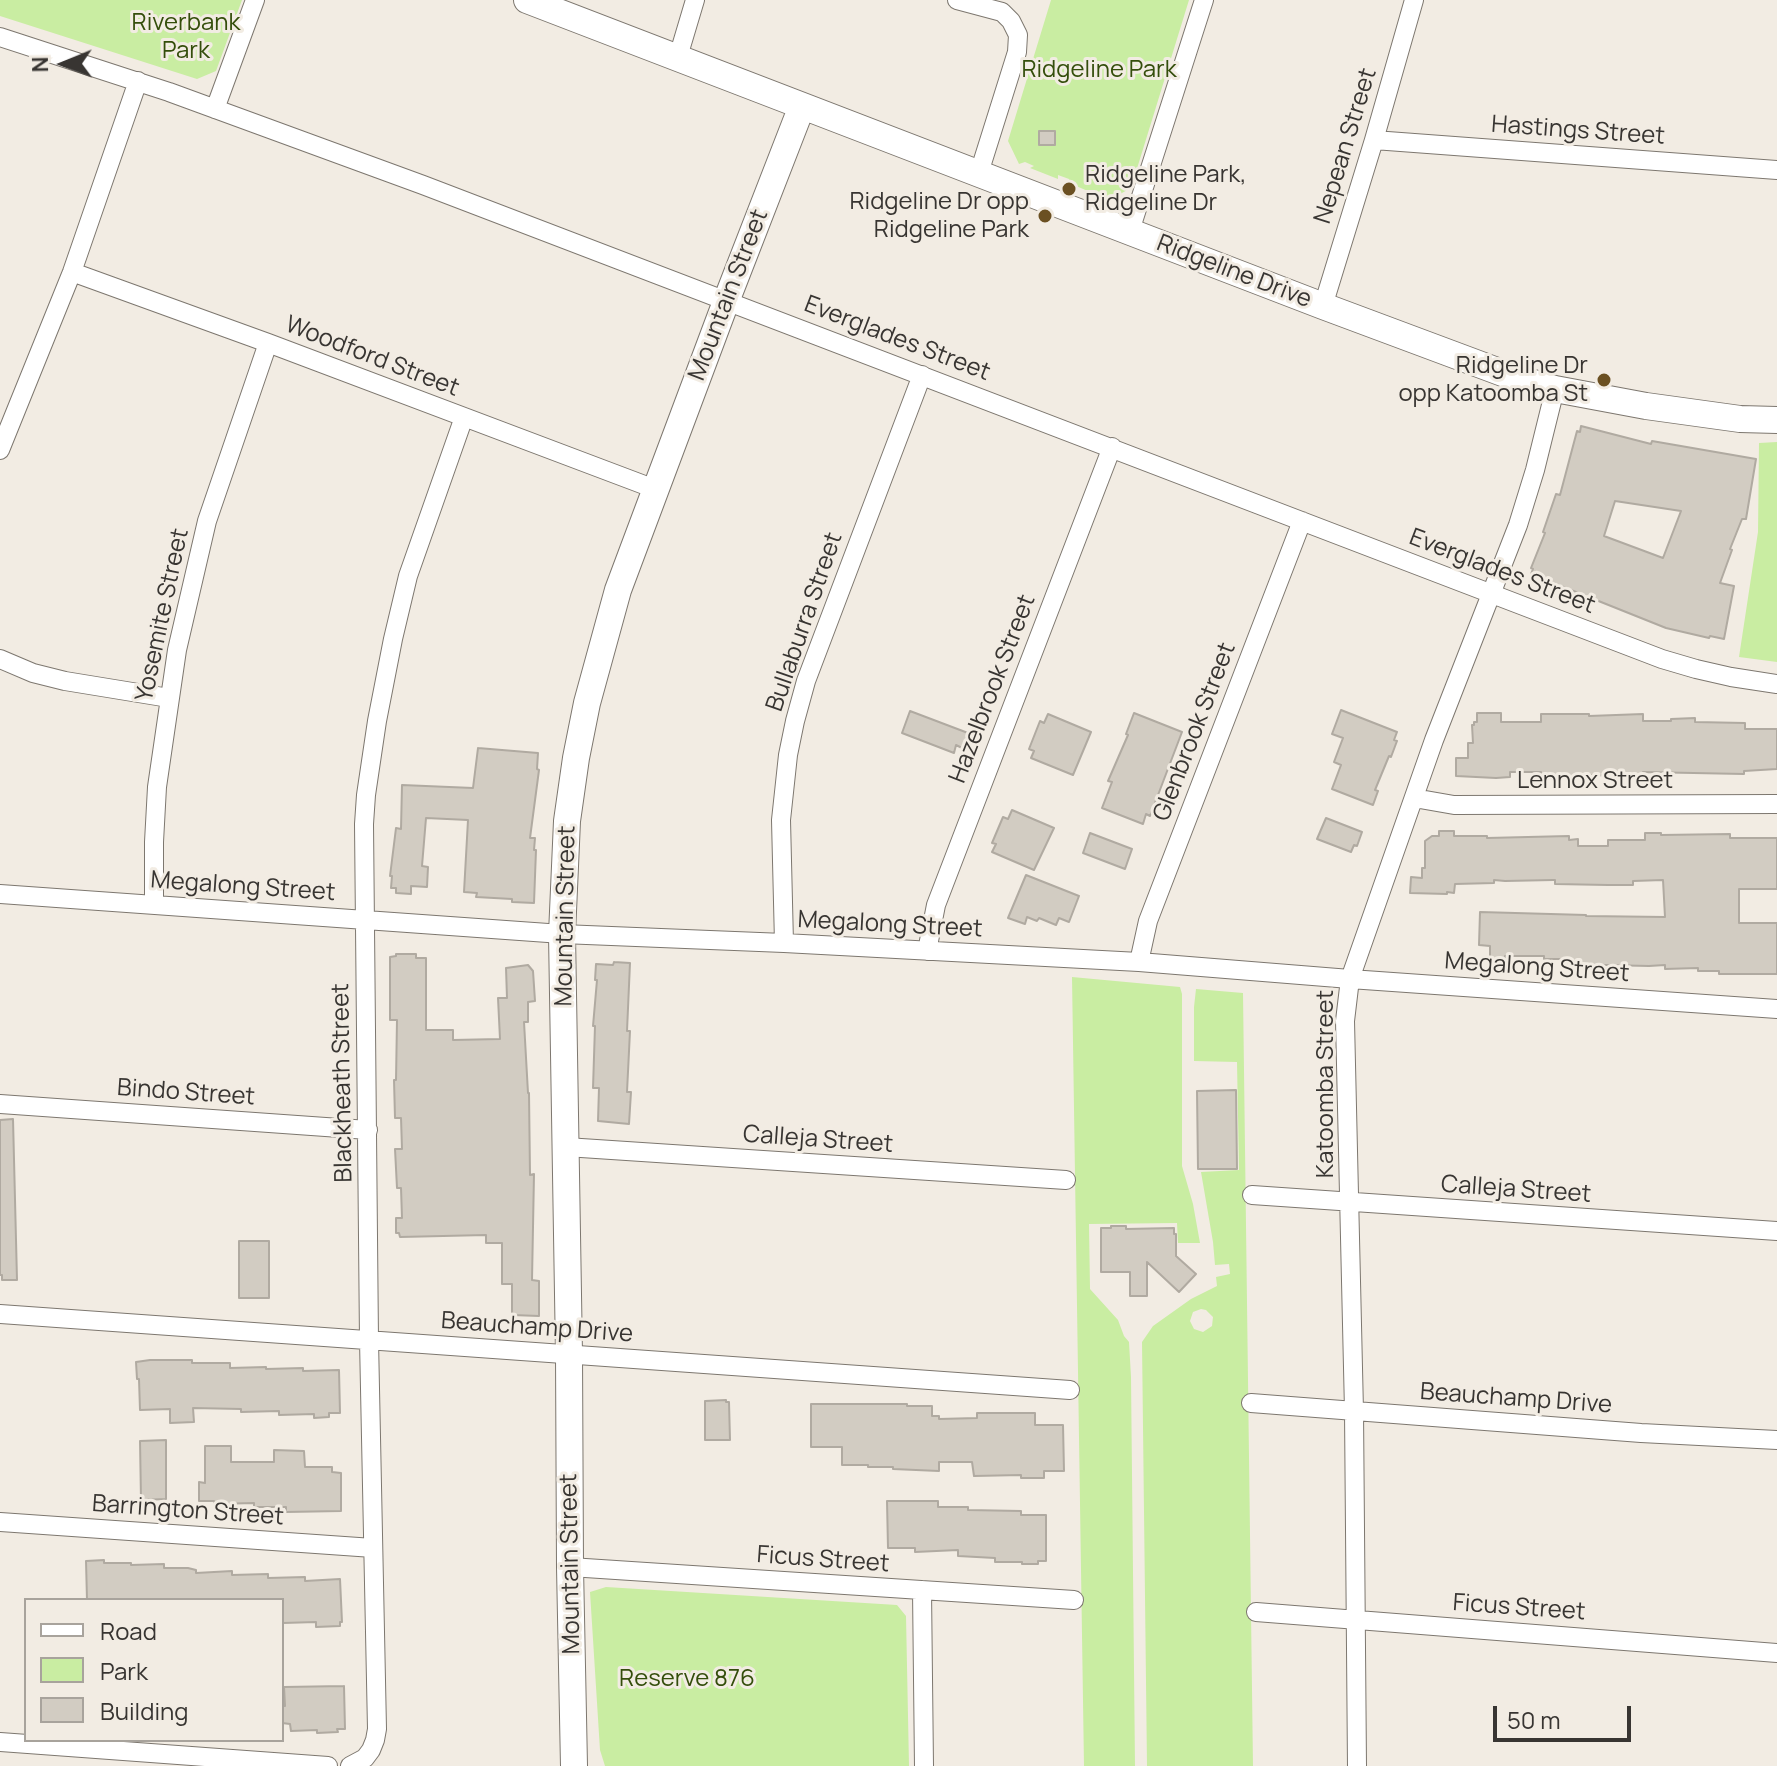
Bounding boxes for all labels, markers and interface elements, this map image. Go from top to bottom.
park label: Riverbank Park [132,9,240,65]
north arrow [24,24,104,104]
text: N [25,56,55,73]
park label: Ridgeline Park [1021,56,1177,84]
street label: Nepean Street [1309,65,1383,227]
street label: Hastings Street [1490,111,1666,151]
place label: Ridgeline Park, Ridgeline Dr [1085,161,1247,217]
marker: Ridgeline Park, Ridgeline Dr [1060,180,1078,198]
place label: Ridgeline Dr opp Ridgeline Park [849,188,1029,244]
street label: Mountain Street [683,205,775,385]
marker: Ridgeline Dr opp Ridgeline Park [1036,207,1054,225]
street label: Ridgeline Drive [1153,229,1315,315]
street label: Everglades Street [800,290,994,388]
street label: Woodford Street [281,311,463,403]
place label: Ridgeline Dr opp Katoomba St [1398,352,1588,408]
marker: Ridgeline Dr opp Katoomba St [1595,371,1613,389]
street label: Everglades Street [1405,523,1599,621]
street label: Yosemite Street [131,526,195,704]
street label: Bullaburra Street [761,529,849,715]
street label: Hazelbrook Street [944,591,1042,787]
street label: Glenbrook Street [1148,639,1242,825]
street label: Lennox Street [1517,767,1673,795]
street label: Mountain Street [550,825,582,1007]
street label: Megalong Street [150,866,336,908]
street label: Megalong Street [797,906,983,944]
street label: Megalong Street [1444,947,1630,989]
street label: Blackheath Street [327,983,359,1183]
street label: Katoomba Street [1312,990,1340,1178]
street label: Bindo Street [116,1074,256,1112]
street label: Calleja Street [742,1120,894,1160]
street label: Calleja Street [1440,1170,1592,1210]
street label: Beauchamp Drive [440,1307,634,1349]
street label: Beauchamp Drive [1419,1378,1613,1420]
street label: Mountain Street [555,1473,587,1655]
street label: Barrington Street [91,1490,285,1532]
street label: Ficus Street [756,1541,890,1579]
street label: Ficus Street [1452,1589,1586,1627]
legend [24,1598,284,1742]
text: Road [100,1614,157,1647]
text: Park [100,1654,148,1687]
park label: Reserve 876 [619,1665,755,1693]
scale bar [1497,1690,1635,1740]
text: Building [100,1694,188,1727]
text: 50 m [1507,1703,1561,1736]

